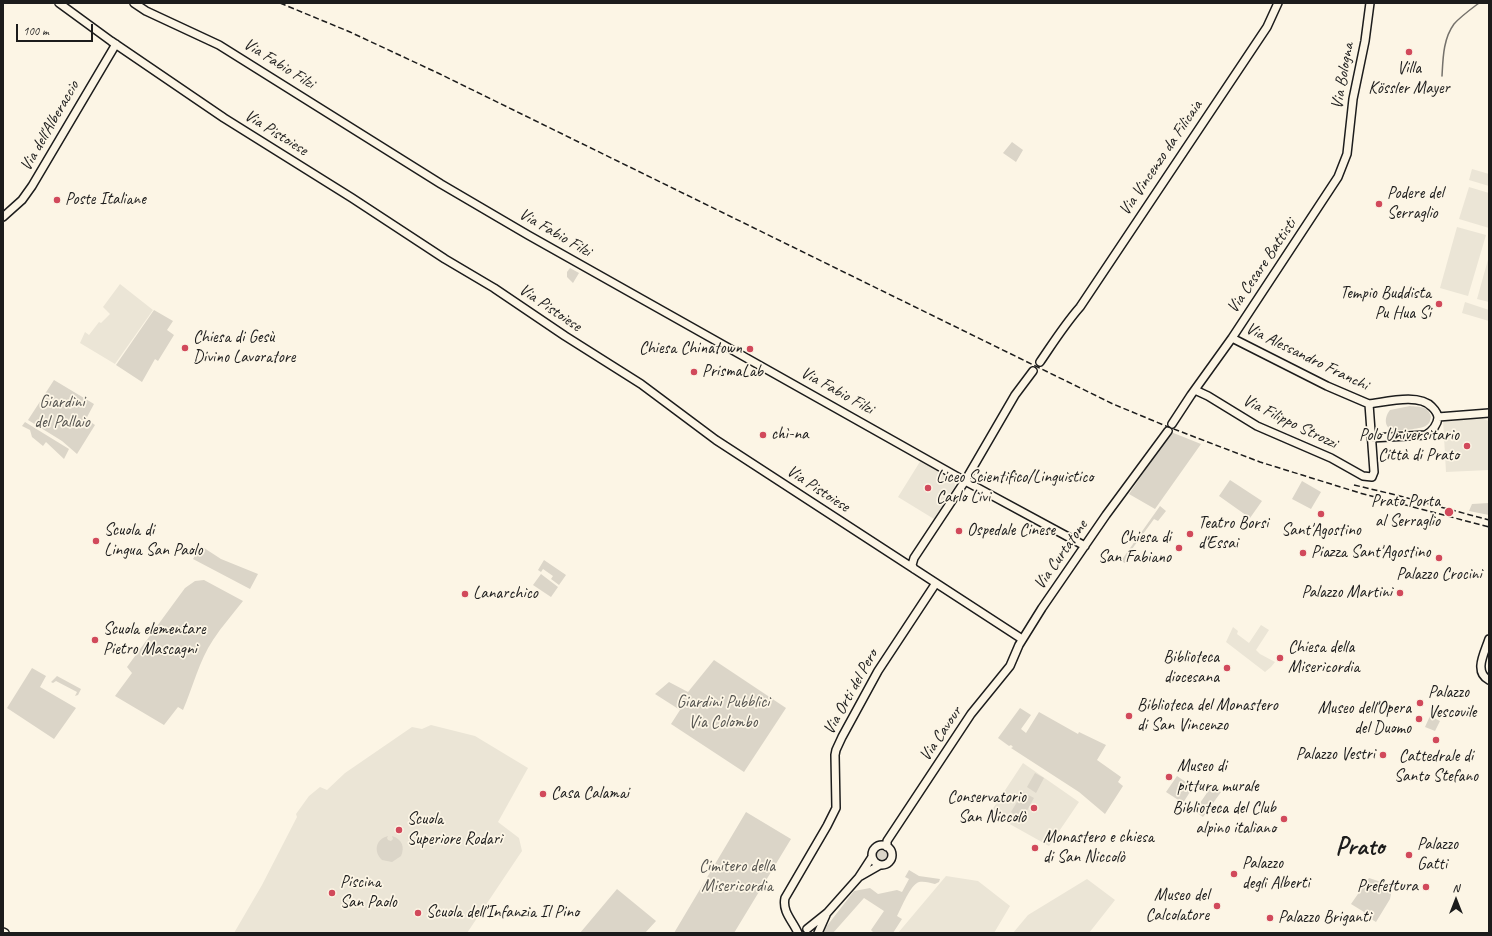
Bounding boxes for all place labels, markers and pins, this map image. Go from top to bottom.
marker: Villa Kössler Mayer [1404,47,1414,57]
place label: Villa Kössler Mayer [1368,59,1450,99]
place label: Podere del Serraglio [1387,184,1443,224]
place label: Poste Italiane [65,190,146,210]
marker: Poste Italiane [52,195,62,205]
marker: Podere del Serraglio [1374,199,1384,209]
place label: Tempio Buddista Pu Hua Si [1340,284,1431,324]
marker: Tempio Buddista Pu Hua Si [1434,299,1444,309]
place label: Chiesa di Gesù Divino Lavoratore [193,328,295,368]
place label: Chiesa Chinatown [639,339,742,359]
marker: Chiesa di Gesù Divino Lavoratore [180,343,190,353]
marker: Chiesa Chinatown [745,344,755,354]
place label: PrismaLab [702,362,763,382]
marker: PrismaLab [689,367,699,377]
place label: chì-na [771,425,809,445]
place label: Polo Universitario Città di Prato [1359,426,1459,466]
marker: chì-na [758,430,768,440]
marker: Polo Universitario Città di Prato [1462,441,1472,451]
place label: Liceo Scientifico/Linguistico Carlo Livi [936,468,1093,508]
marker: Liceo Scientifico/Linguistico Carlo Livi [923,483,933,493]
place label: Prato Porta al Serraglio [1371,492,1440,532]
marker: Prato Porta al Serraglio [1443,506,1455,518]
marker: Sant'Agostino [1316,509,1326,519]
place label: Teatro Borsi d'Essai [1198,514,1268,554]
place label: Scuola di Lingua San Paolo [104,521,202,561]
place label: Ospedale Cinese [967,521,1055,541]
place label: Sant'Agostino [1281,521,1361,541]
marker: Ospedale Cinese [954,526,964,536]
place label: Chiesa di San Fabiano [1098,528,1171,568]
marker: Teatro Borsi d'Essai [1185,529,1195,539]
marker: Scuola di Lingua San Paolo [91,536,101,546]
marker: Chiesa di San Fabiano [1174,543,1184,553]
place label: Piazza Sant'Agostino [1311,543,1430,563]
marker: Piazza Sant'Agostino [1298,548,1308,558]
marker: Palazzo Crocini [1434,553,1444,563]
place label: Palazzo Crocini [1396,565,1482,585]
place label: Palazzo Martini [1301,583,1392,603]
place label: Lanarchico [473,584,538,604]
marker: Palazzo Martini [1395,588,1405,598]
marker: Lanarchico [460,589,470,599]
place label: Scuola elementare Pietro Mascagni [103,620,206,660]
marker: Scuola elementare Pietro Mascagni [90,635,100,645]
place label: Chiesa della Misericordia [1288,638,1360,678]
place label: Biblioteca diocesana [1163,648,1219,688]
marker: Chiesa della Misericordia [1275,653,1285,663]
marker: Biblioteca diocesana [1222,663,1232,673]
place label: Palazzo Vescovile [1428,683,1476,723]
place label: Biblioteca del Monastero di San Vincenzo [1137,696,1278,736]
marker: Palazzo Vescovile [1415,698,1425,708]
place label: Museo dell'Opera del Duomo [1318,699,1411,739]
marker: Biblioteca del Monastero di San Vincenzo [1124,711,1134,721]
marker: Museo dell'Opera del Duomo [1414,714,1424,724]
marker: Cattedrale di Santo Stefano [1431,735,1441,745]
place label: Palazzo Vestri [1296,745,1375,765]
place label: Cattedrale di Santo Stefano [1394,747,1478,787]
marker: Palazzo Vestri [1378,750,1388,760]
place label: Museo di pittura murale [1177,757,1258,797]
marker: Museo di pittura murale [1164,772,1174,782]
place label: Casa Calamai [551,784,629,804]
place label: Conservatorio San Niccolò [947,788,1026,828]
marker: Casa Calamai [538,789,548,799]
place label: Biblioteca del Club alpino italiano [1172,799,1276,839]
marker: Conservatorio San Niccolò [1029,803,1039,813]
place label: Scuola Superiore Rodari [407,810,502,850]
marker: Biblioteca del Club alpino italiano [1279,814,1289,824]
marker: Scuola Superiore Rodari [394,825,404,835]
place label: Monastero e chiesa di San Niccolò [1043,828,1154,868]
place label: Palazzo Gatti [1417,835,1458,875]
marker: Monastero e chiesa di San Niccolò [1030,843,1040,853]
marker: Palazzo Gatti [1404,850,1414,860]
place label: Palazzo degli Alberti [1242,854,1310,894]
marker: Palazzo degli Alberti [1229,869,1239,879]
place label: Piscina San Paolo [340,873,397,913]
place label: Prefettura [1357,877,1418,897]
marker: Prefettura [1421,882,1431,892]
place label: Museo del Calcolatore [1146,886,1209,926]
marker: Piscina San Paolo [327,888,337,898]
marker: Museo del Calcolatore [1212,901,1222,911]
place label: Scuola dell'Infanzia Il Pino [426,903,579,923]
marker: Scuola dell'Infanzia Il Pino [413,908,423,918]
place label: Palazzo Briganti [1278,908,1371,928]
marker: Palazzo Briganti [1265,913,1275,923]

